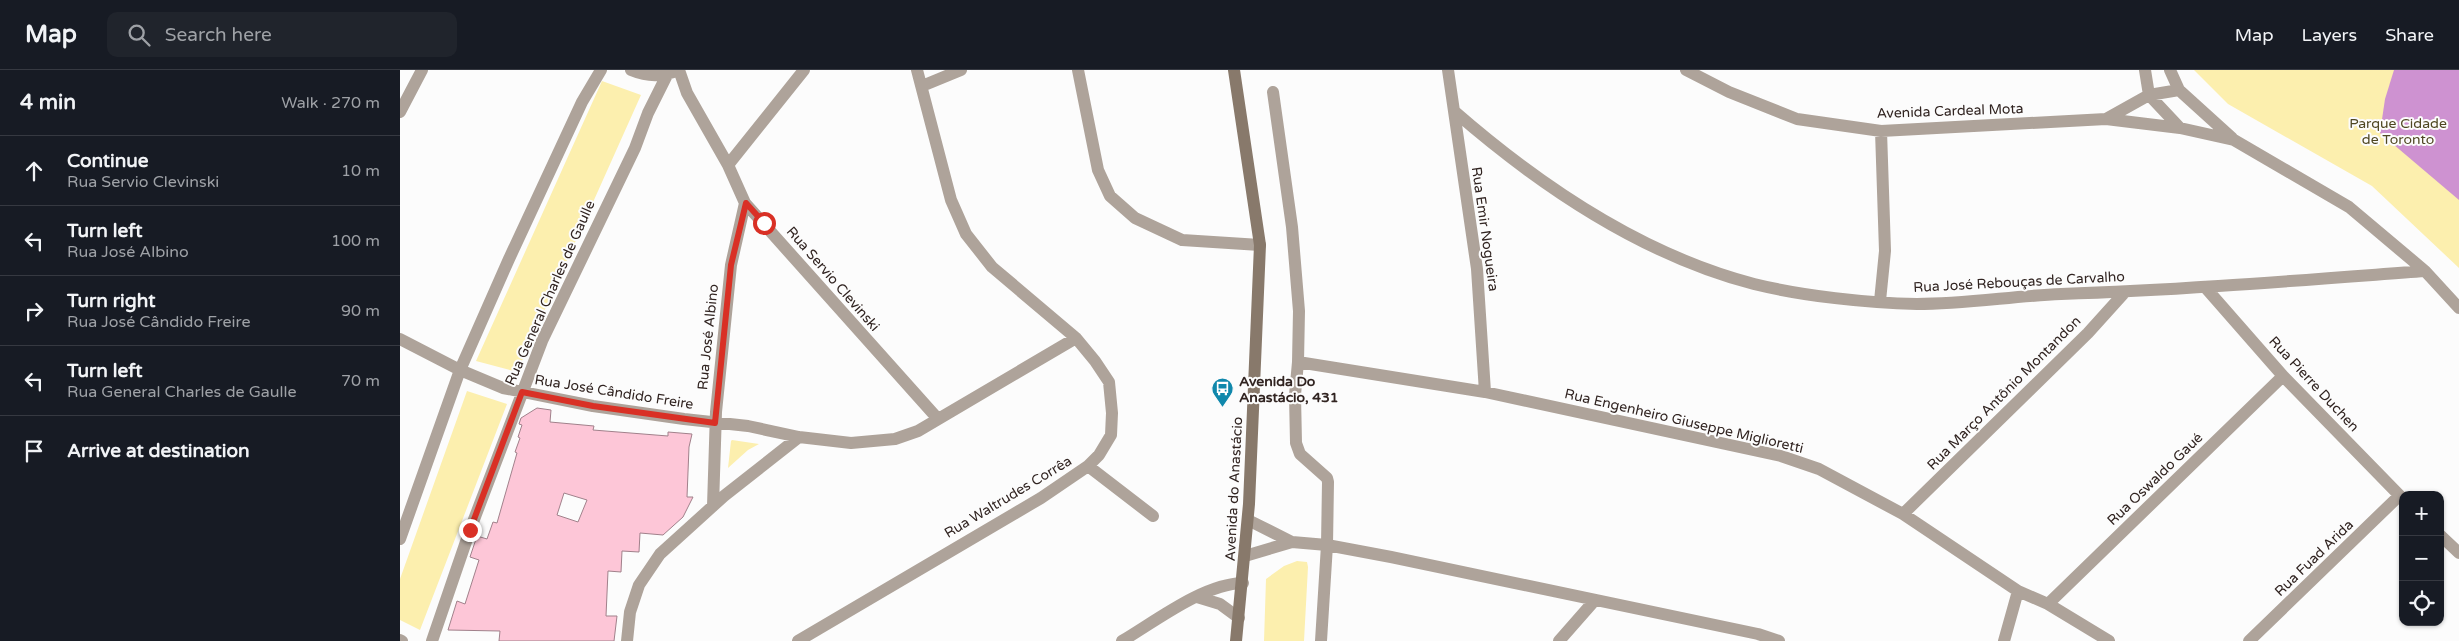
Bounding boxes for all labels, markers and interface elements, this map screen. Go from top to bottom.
search box [107,12,457,57]
text: Map [25,20,77,49]
icon: search [125,21,153,49]
text: Search here [165,24,272,46]
text: Map [2235,24,2274,46]
text: Layers [2302,24,2357,46]
text: Share [2385,24,2434,46]
text: 4 min [20,90,76,115]
text: Walk · 270 m [281,93,380,113]
street label: Avenida Cardeal Mota [1876,100,2024,122]
park label: Parque Cidade de Toronto [2349,115,2447,148]
text: Continue [67,150,149,172]
icon: ahead [20,157,48,185]
text: 10 m [341,161,380,181]
street label: Rua Emir Nogueira [1468,166,1502,292]
text: Rua Servio Clevinski [67,172,219,192]
street label: Rua General Charles de Gaulle [501,198,599,388]
route start [753,212,776,235]
text: Turn left [67,220,143,242]
street label: Rua Servio Clevinski [783,223,883,335]
icon: left [20,227,48,255]
text: 100 m [331,231,380,251]
text: Rua José Albino [67,242,189,262]
street label: Rua José Rebouças de Carvalho [1913,268,2125,296]
street label: Rua José Albino [694,283,722,391]
text: Turn right [67,290,155,312]
icon: right [20,297,48,325]
text: 90 m [341,301,380,321]
text: Rua José Cândido Freire [67,312,250,332]
street label: Rua Março Antônio Montandon [1924,313,2084,473]
street label: Rua Pierre Duchen [2265,333,2363,435]
text: Turn left [67,360,143,382]
icon: left [20,367,48,395]
text: 70 m [341,371,380,391]
street label: Rua José Cândido Freire [533,371,695,413]
place label: Avenida Do Anastácio, 431 [1239,373,1339,406]
bus stop icon: Avenida Do Anastácio, 431 [1211,377,1235,408]
text: Rua General Charles de Gaulle [67,382,297,402]
street label: Rua Engenheiro Giuseppe Miglioretti [1563,385,1805,457]
street label: Avenida do Anastácio [1222,416,1246,562]
street label: Rua Oswaldo Gaué [2104,429,2206,529]
icon: arrive [20,437,48,465]
text: Arrive at destination [67,440,250,462]
street label: Rua Waltrudes Corrêa [941,452,1075,542]
map controls [2399,491,2444,626]
button: + [2399,491,2444,536]
street label: Rua Fuad Arida [2271,516,2357,600]
route end [459,519,482,542]
button: − [2399,536,2444,581]
button: locate [2399,581,2444,626]

